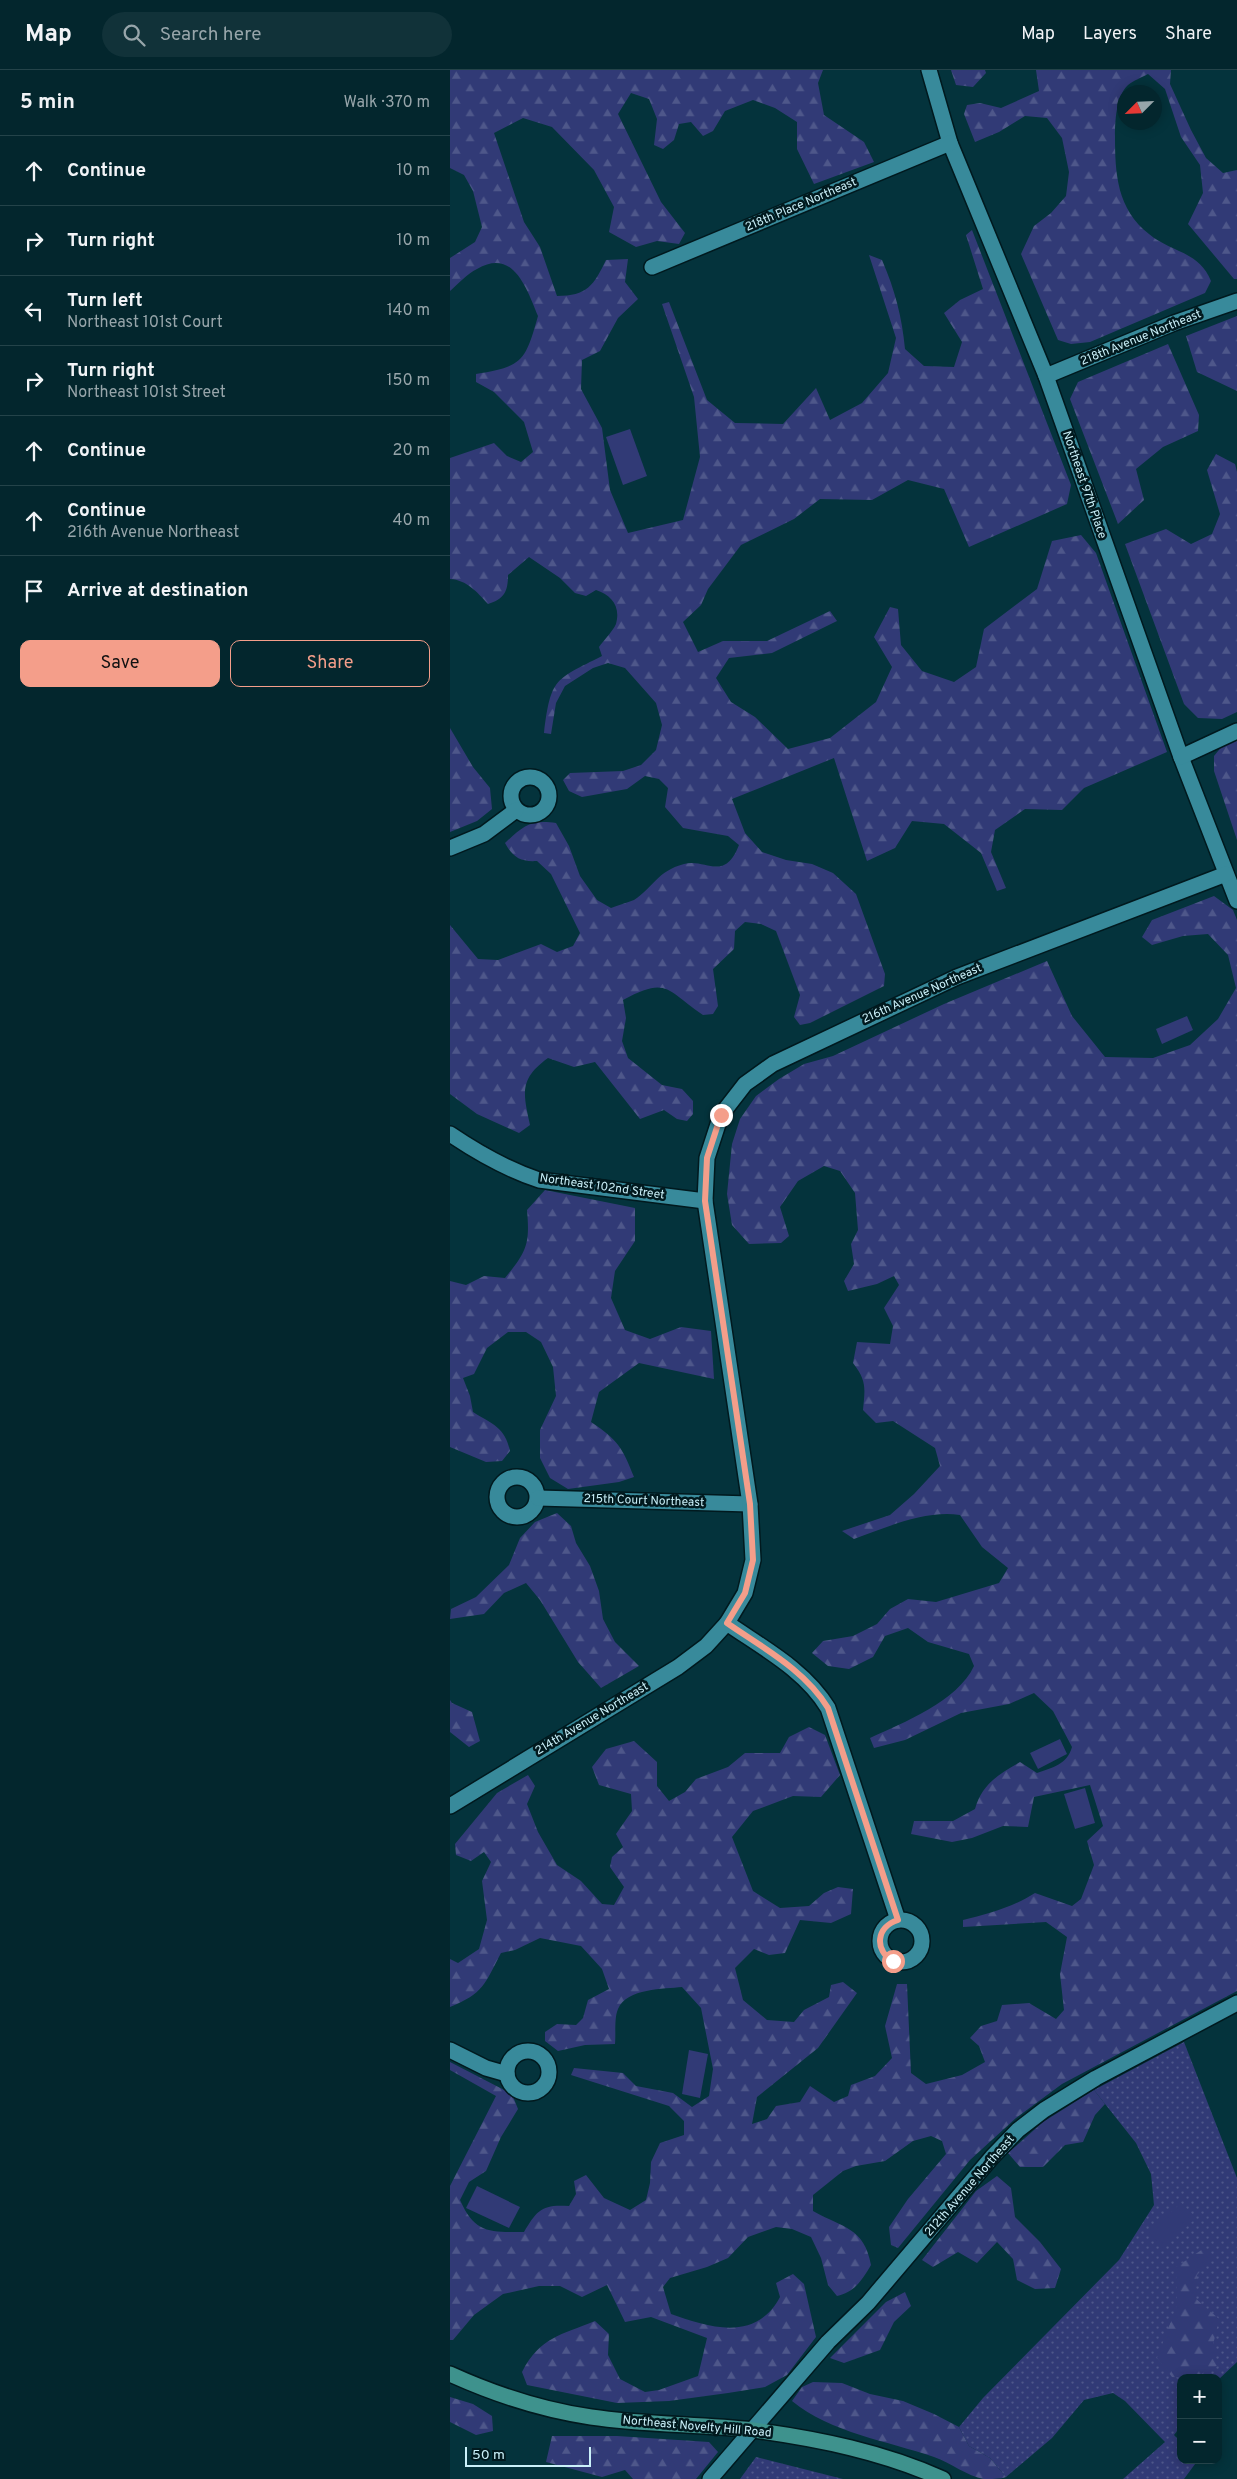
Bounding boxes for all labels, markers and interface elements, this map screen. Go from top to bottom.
search box [102,12,452,57]
text: Map [25,20,72,50]
icon: search [120,21,148,49]
text: Search here [160,23,261,47]
text: Map [1021,23,1055,46]
text: Layers [1083,23,1137,46]
text: Share [1165,23,1212,46]
north arrow [1117,85,1162,130]
text: 5 min [20,89,75,116]
text: Walk · 370 m [343,93,430,113]
icon: ahead [20,157,48,185]
text: Continue [67,159,146,183]
text: 10 m [396,161,430,181]
street label: 218th Place Northeast [743,174,859,236]
icon: right [20,227,48,255]
text: Turn right [67,229,155,253]
text: 10 m [396,231,430,251]
text: Turn left [67,289,143,313]
icon: left [20,297,48,325]
text: 140 m [387,301,430,321]
street label: 218th Avenue Northeast [1078,306,1204,370]
text: Northeast 101st Court [67,313,223,333]
text: Turn right [67,359,155,383]
icon: right [20,367,48,395]
text: 150 m [387,371,430,391]
text: Northeast 101st Street [67,383,226,403]
street label: Northeast 97th Place [1058,429,1110,541]
icon: ahead [20,437,48,465]
text: Continue [67,439,146,463]
text: 20 m [393,441,430,461]
text: Continue [67,499,146,523]
icon: ahead [20,507,48,535]
text: 40 m [392,511,430,531]
text: 216th Avenue Northeast [67,523,239,543]
icon: arrive [20,577,48,605]
text: Arrive at destination [67,579,248,603]
button: Save [20,640,220,687]
button: Share [230,640,430,687]
street label: 216th Avenue Northeast [860,960,984,1028]
route end [710,1104,733,1127]
street label: Northeast 102nd Street [539,1170,665,1204]
street label: 215th Court Northeast [583,1491,705,1511]
street label: 214th Avenue Northeast [532,1679,652,1759]
route start [882,1950,905,1973]
street label: 212th Avenue Northeast [921,2132,1019,2240]
map controls [1177,2374,1222,2464]
button: + [1177,2374,1222,2419]
street label: Northeast Novelty Hill Road [622,2413,772,2441]
button: − [1177,2419,1222,2464]
scale bar [465,2444,591,2467]
text: 50 m [472,2447,505,2464]

